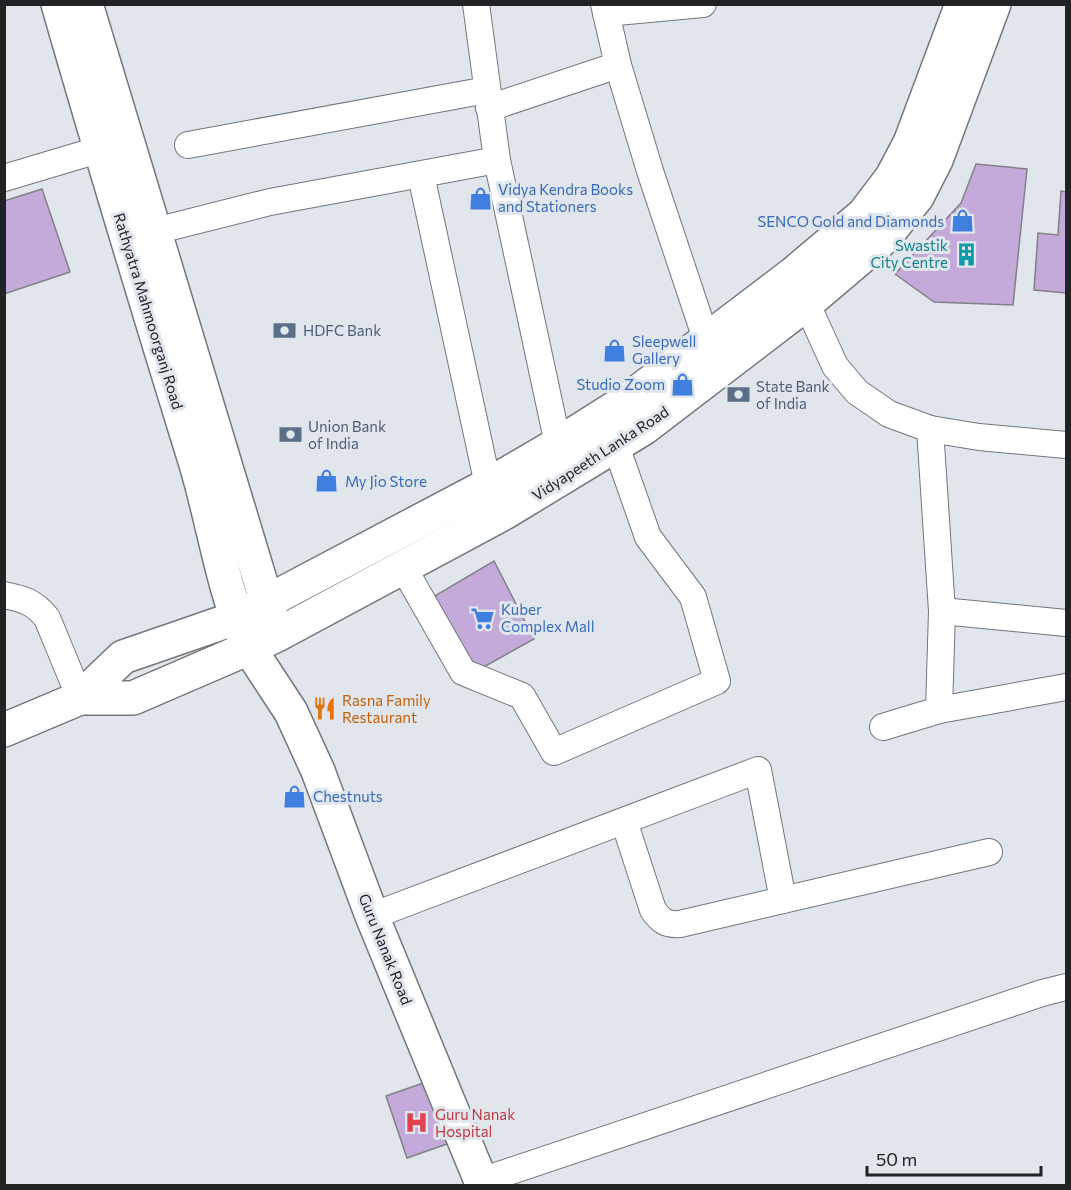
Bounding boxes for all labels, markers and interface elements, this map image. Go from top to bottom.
place label: Vidya Kendra Books and Stationers [498,180,633,215]
shop icon: Vidya Kendra Books and Stationers [467,185,493,211]
shop icon: SENCO Gold and Diamonds [949,208,975,234]
street label: Rathyatra Mahmoorganj Road [111,211,187,411]
place label: SENCO Gold and Diamonds [757,212,944,230]
place label: Swastik City Centre [871,236,948,271]
building icon: Swastik City Centre [953,241,979,267]
bank icon: HDFC Bank [272,317,298,343]
place label: HDFC Bank [303,321,381,339]
place label: Sleepwell Gallery [632,332,696,367]
shop icon: Sleepwell Gallery [601,337,627,363]
shop icon: Studio Zoom [670,371,696,397]
place label: Studio Zoom [576,375,665,393]
place label: State Bank of India [756,377,830,412]
bank icon: State Bank of India [725,382,751,408]
street label: Vidyapeeth Lanka Road [528,402,672,504]
place label: Union Bank of India [308,417,386,452]
bank icon: Union Bank of India [277,422,303,448]
shop icon: My Jio Store [314,468,340,494]
place label: My Jio Store [345,472,427,490]
place label: Kuber Complex Mall [501,600,594,635]
supermarket icon: Kuber Complex Mall [470,605,496,631]
place label: Rasna Family Restaurant [342,691,431,726]
restaurant icon: Rasna Family Restaurant [311,696,337,722]
shop icon: Chestnuts [282,783,308,809]
place label: Chestnuts [313,787,383,805]
street label: Guru Nanak Road [356,891,416,1007]
place label: Guru Nanak Hospital [435,1105,515,1140]
hospital icon: Guru Nanak Hospital [404,1110,430,1136]
scale bar [867,1139,1041,1177]
text: 50 m [876,1148,917,1170]

